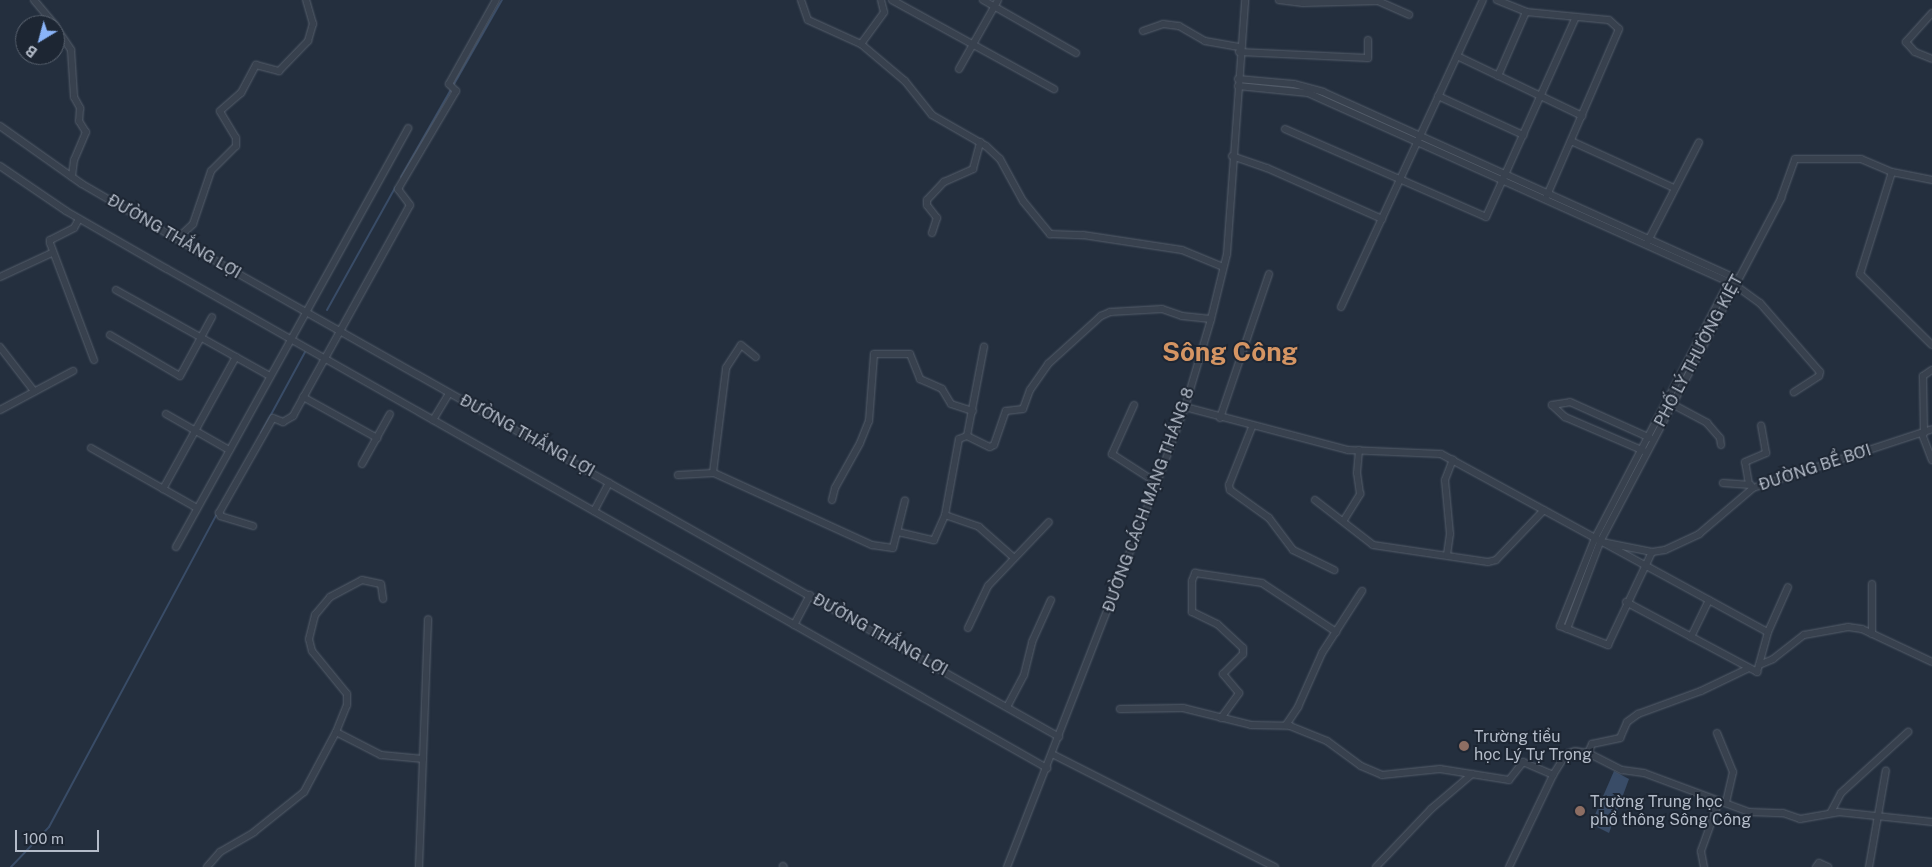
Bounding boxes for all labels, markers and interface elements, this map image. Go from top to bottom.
north arrow [15,15,65,65]
text: B [23,42,40,60]
street label: ĐƯỜNG THẮNG LỢI [104,191,244,283]
street label: PHỐ LÝ THƯỜNG KIỆT [1651,272,1747,430]
district label: Sông Công [1162,336,1298,368]
street label: ĐƯỜNG CÁCH MẠNG THÁNG 8 [1099,385,1199,615]
street label: ĐƯỜNG THẮNG LỢI [456,391,598,481]
street label: ĐƯỜNG BỂ BƠI [1756,441,1874,495]
street label: ĐƯỜNG THẮNG LỢI [809,590,951,680]
place label: Trường tiểu học Lý Tự Trọng [1474,727,1592,765]
marker: Trường tiểu học Lý Tự Trọng [1458,740,1470,752]
place label: Trường Trung học phổ thông Sông Công [1590,792,1751,830]
marker: Trường Trung học phổ thông Sông Công [1574,805,1586,817]
scale bar [18,820,101,852]
text: 100 m [23,830,64,847]

